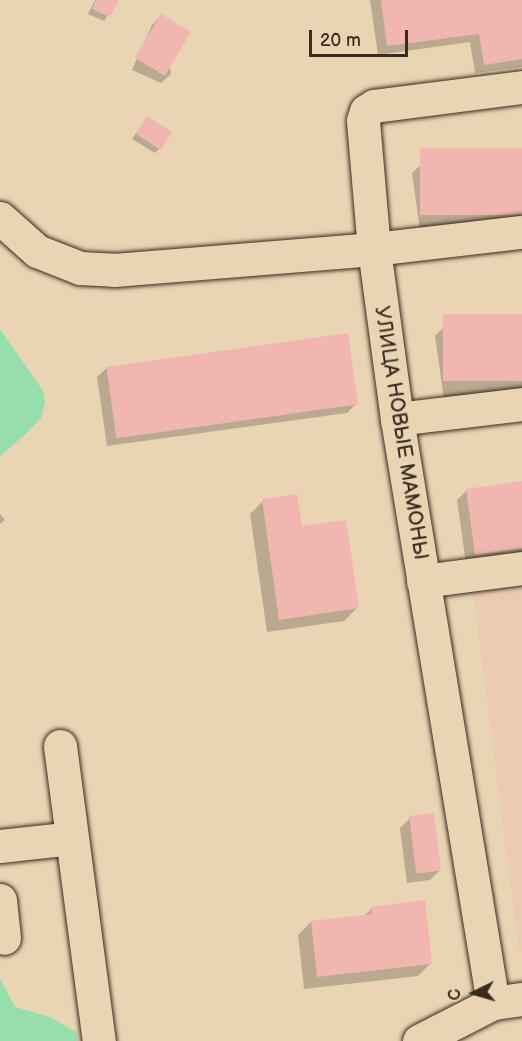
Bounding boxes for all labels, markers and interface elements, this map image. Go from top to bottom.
scale bar [312,18,411,56]
text: 20 m [320,30,361,51]
street label: УЛИЦА НОВЫЕ МАМОНЫ [368,304,434,562]
north arrow [444,963,504,1023]
text: С [446,988,466,1001]

